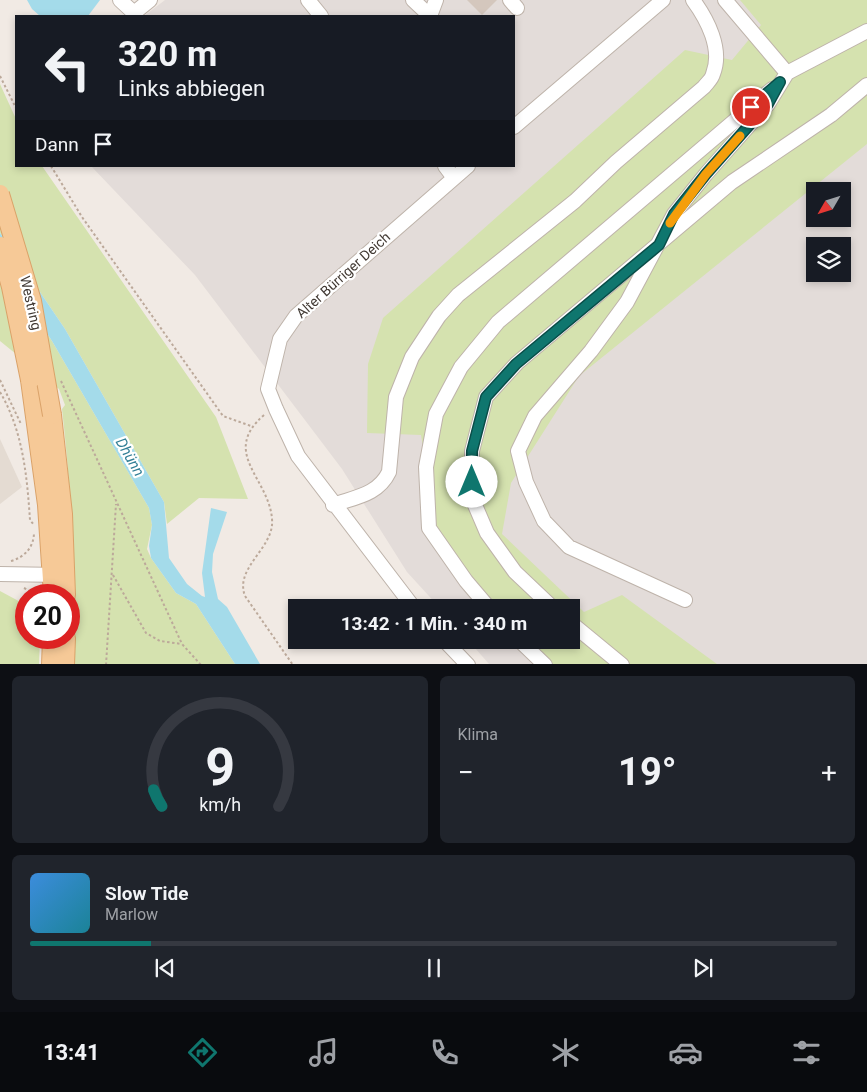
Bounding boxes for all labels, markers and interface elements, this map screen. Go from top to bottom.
text: 320 m [118,34,217,75]
icon: left [35,35,100,100]
text: Links abbiegen [118,76,265,101]
pin [730,86,772,128]
icon: arrive [737,93,765,121]
icon: arrive [89,130,117,158]
text: Dann [35,133,79,156]
north arrow [806,182,851,228]
map controls [806,182,851,282]
street label: Alter Bürriger Deich [293,229,393,321]
button: layers [806,237,851,282]
street label: Westring [17,274,45,332]
water label: Dhünn [112,434,148,480]
position arrow [445,455,497,507]
speed limit sign: 20 [15,584,80,649]
text: 13:42 · 1 Min. · 340 m [341,612,527,635]
text: Klima [458,725,498,744]
text: 9 [205,737,235,798]
text: 19° [618,750,677,794]
text: − [458,756,474,789]
text: + [821,756,837,789]
text: km/h [199,794,241,815]
text: Slow Tide [105,882,188,905]
text: Marlow [105,905,158,924]
icon: previous [151,954,179,982]
icon: pause [420,954,448,982]
icon: next [689,954,717,982]
icon: directions [185,1035,220,1070]
icon: music [306,1035,341,1070]
icon: phone [427,1035,462,1070]
icon: climate [548,1035,583,1070]
icon: car [668,1035,703,1070]
icon: filters [789,1035,824,1070]
text: 13:41 [43,1040,100,1065]

